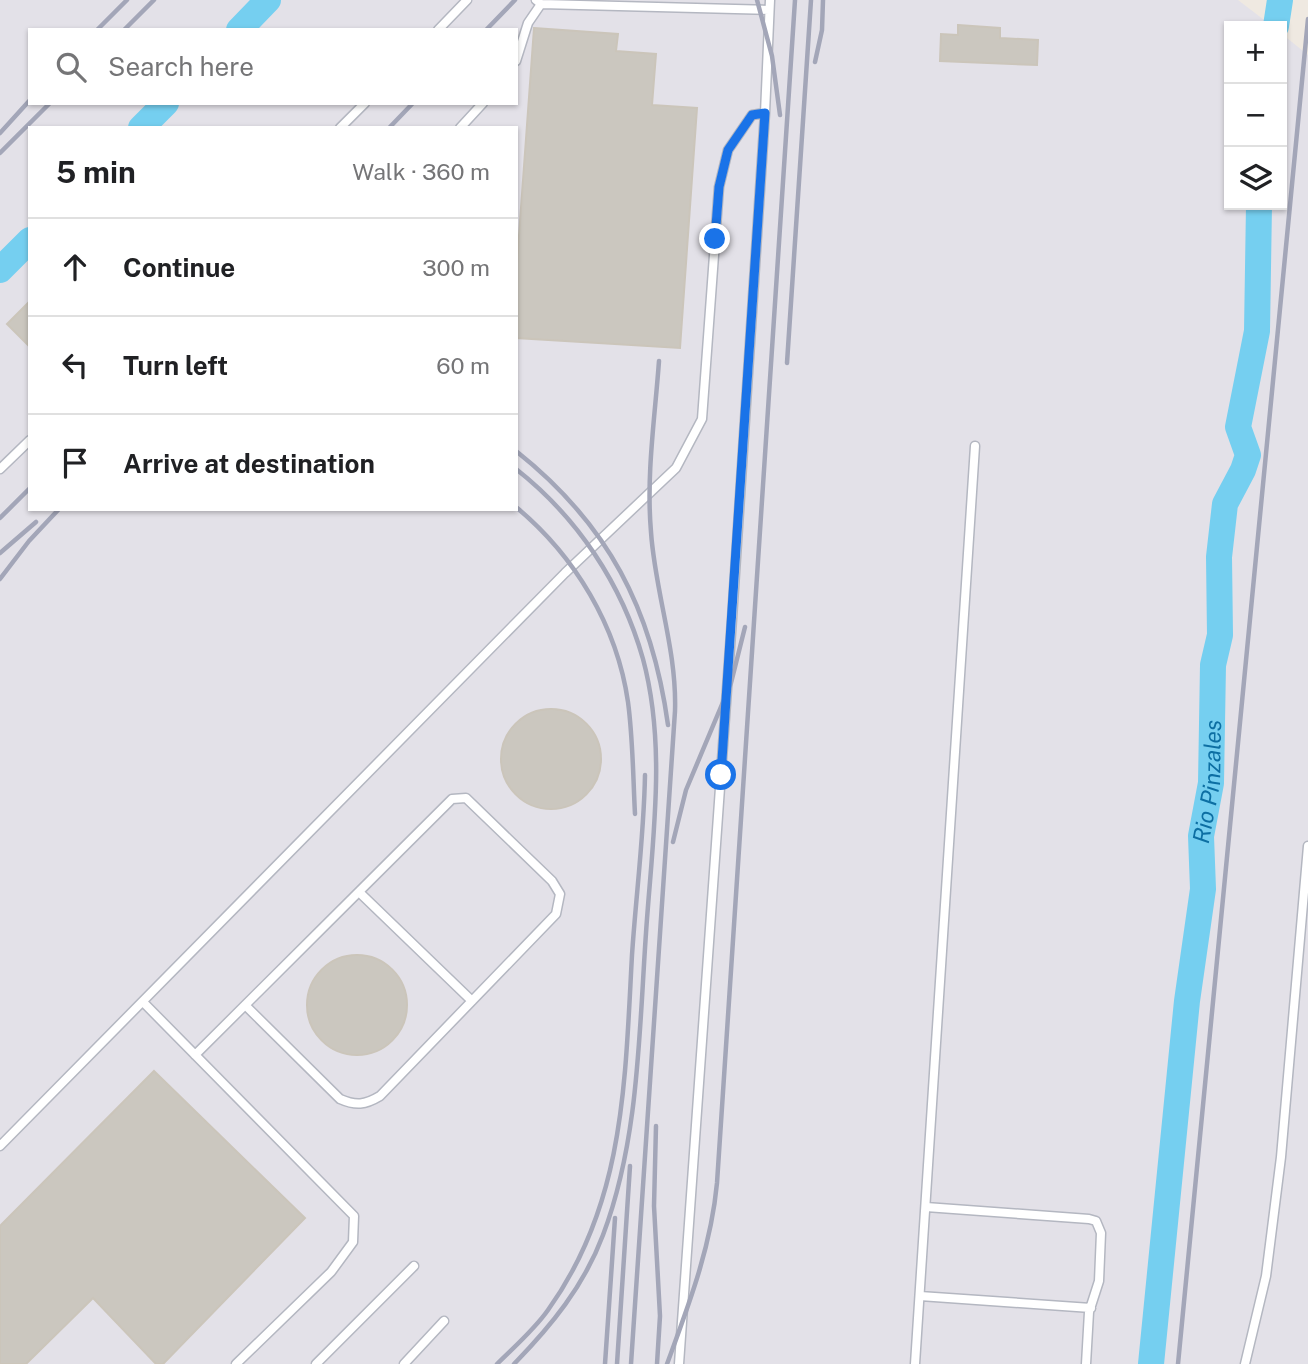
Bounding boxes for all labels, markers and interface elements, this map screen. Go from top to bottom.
map controls [1224,21,1287,210]
button: + [1224,21,1287,84]
search box [28,28,518,105]
icon: search [52,48,90,86]
text: Search here [108,51,254,82]
button: − [1224,84,1287,147]
button: layers [1224,147,1287,210]
text: 5 min [56,154,136,190]
text: Walk · 360 m [352,158,490,185]
route end [699,223,730,254]
icon: ahead [56,248,94,286]
text: Continue [123,252,235,283]
text: 300 m [422,254,490,281]
icon: left [56,346,94,384]
text: Turn left [123,350,228,381]
text: 60 m [436,352,490,379]
icon: arrive [56,444,94,482]
text: Arrive at destination [123,448,375,479]
water label: Rio Pinzales [1186,720,1226,845]
route start [705,759,736,790]

